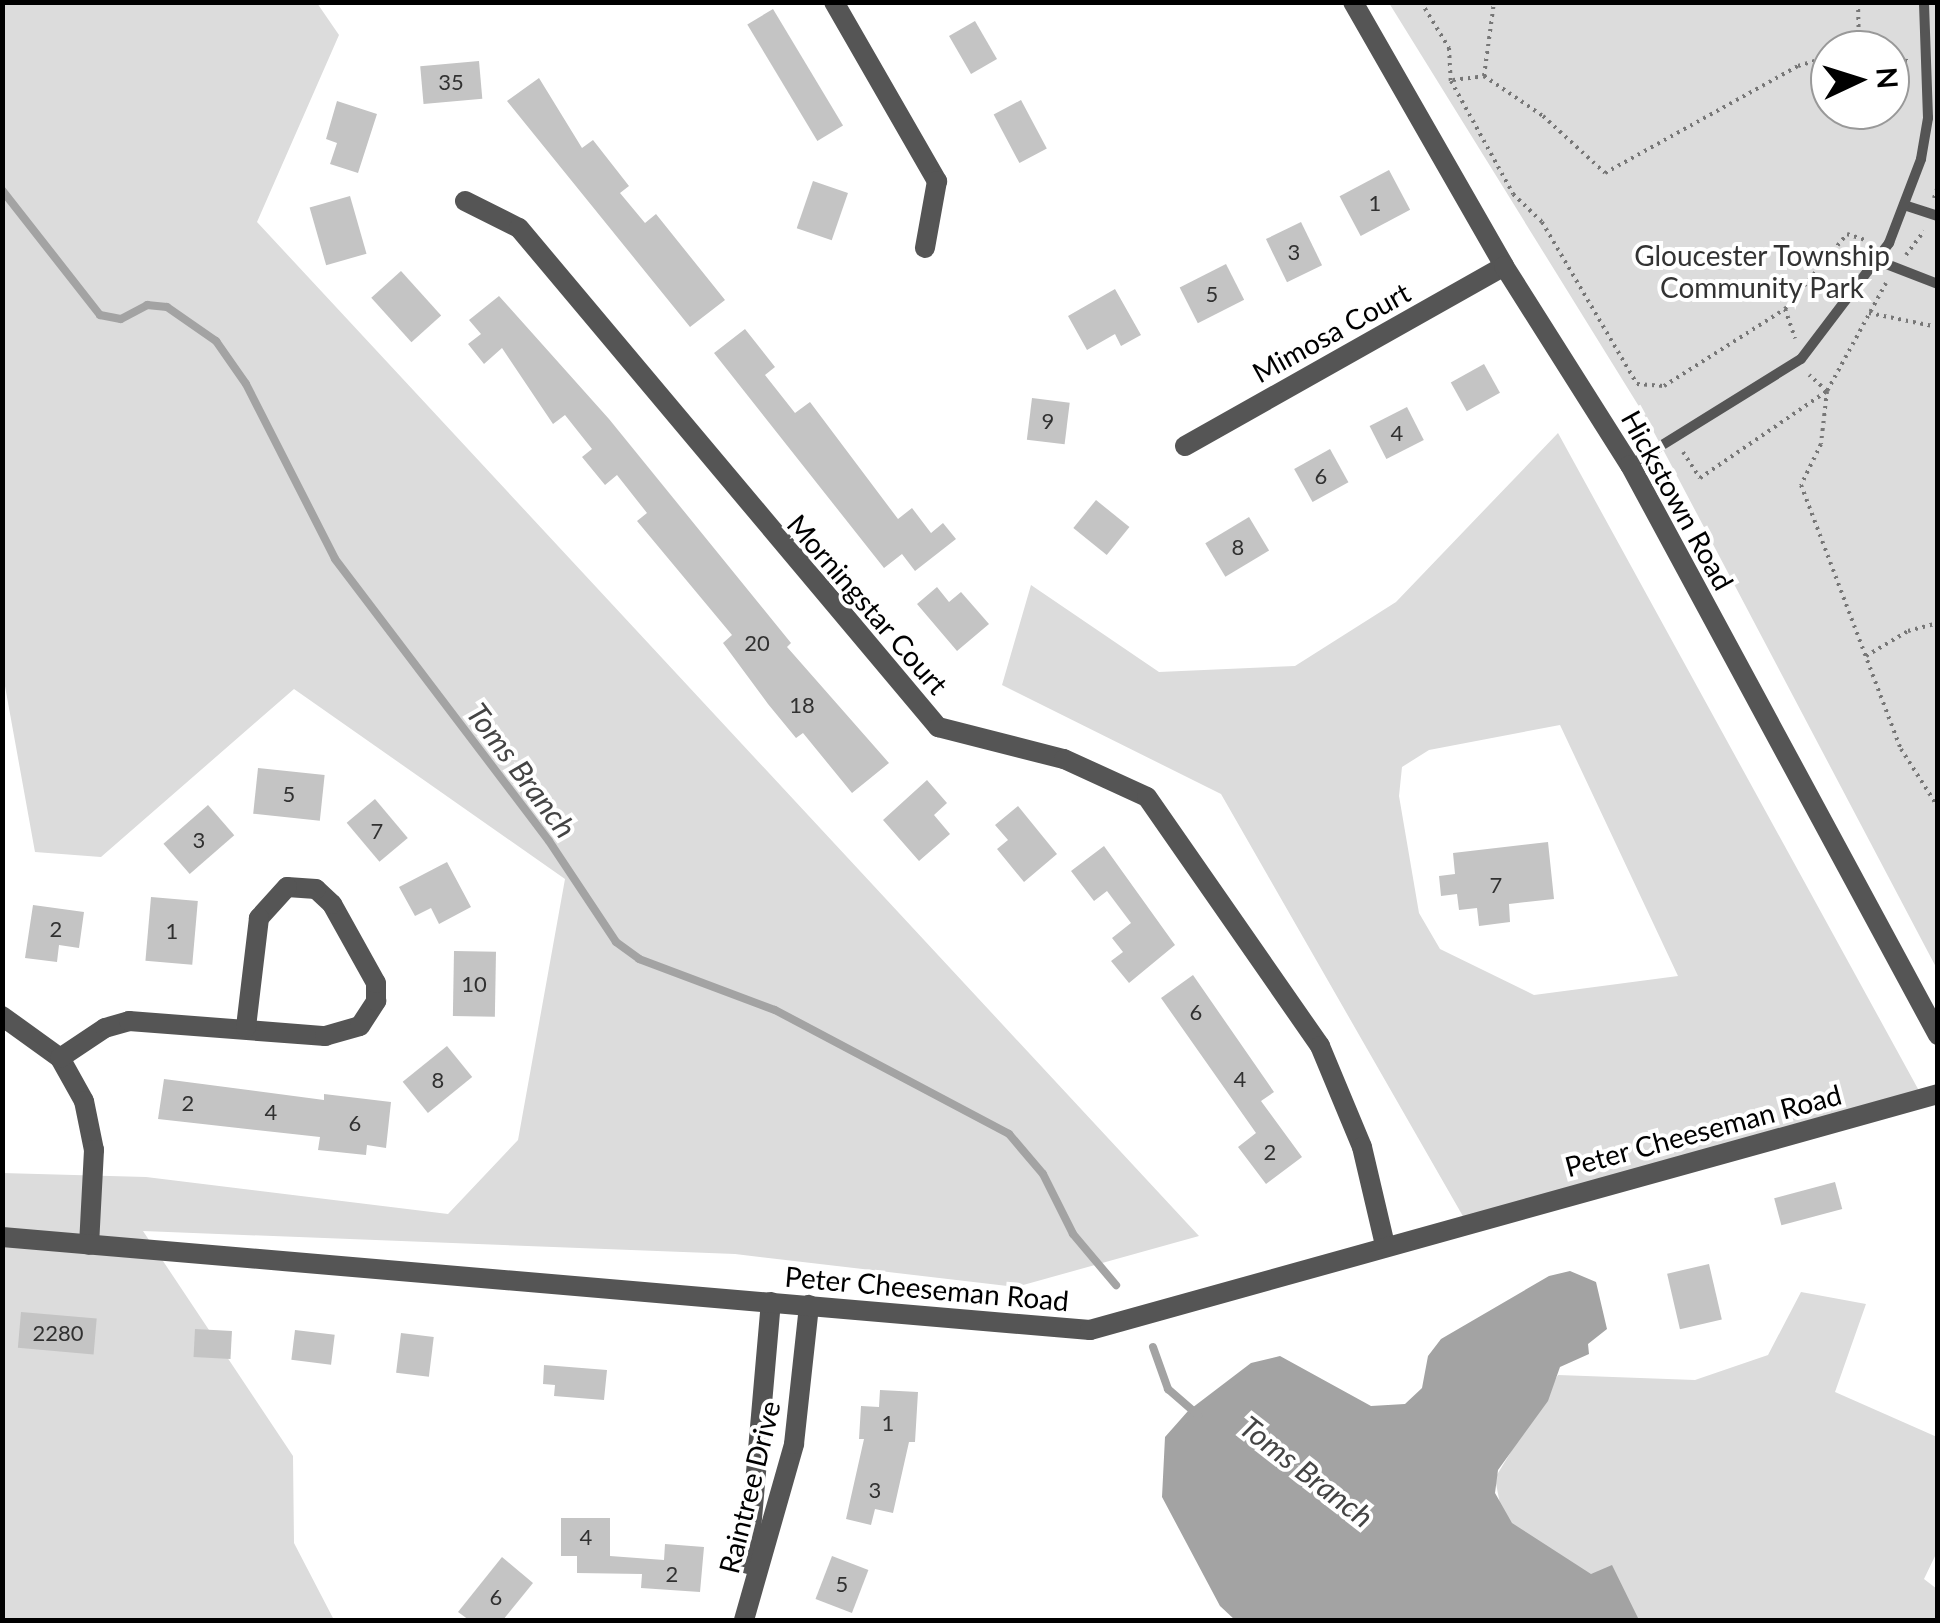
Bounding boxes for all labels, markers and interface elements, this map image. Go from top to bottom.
north arrow [1810,30,1910,130]
text: N [1870,66,1906,90]
house number: 35 [438,69,464,95]
house number: 1 [1369,190,1381,216]
park label: Gloucester Township Community Park [1633,238,1891,304]
house number: 3 [1288,239,1300,265]
street label: Mimosa Court [1246,275,1416,389]
house number: 5 [1206,281,1218,307]
street label: Hickstown Road [1615,404,1741,596]
house number: 9 [1042,408,1054,434]
house number: 4 [1391,420,1403,446]
house number: 6 [1315,463,1327,489]
street label: Morningstar Court [781,507,955,701]
house number: 8 [1232,534,1244,560]
house number: 20 [744,630,770,656]
house number: 18 [789,692,815,718]
water label: Toms Branch [460,696,584,844]
house number: 5 [283,781,295,807]
house number: 7 [371,818,383,844]
house number: 3 [193,827,205,853]
house number: 7 [1490,872,1502,898]
house number: 2 [50,916,62,942]
house number: 1 [166,918,178,944]
house number: 10 [461,971,487,997]
house number: 6 [1190,999,1202,1025]
house number: 4 [1234,1066,1246,1092]
house number: 8 [432,1067,444,1093]
street label: Peter Cheeseman Road [1561,1077,1845,1183]
house number: 2 [182,1090,194,1116]
house number: 4 [265,1099,277,1125]
house number: 6 [349,1110,361,1136]
house number: 2 [1264,1139,1276,1165]
street label: Peter Cheeseman Road [783,1259,1071,1317]
house number: 2280 [32,1320,84,1346]
street label: Raintree Drive [711,1397,787,1577]
water label: Toms Branch [1233,1408,1381,1534]
house number: 1 [882,1410,894,1436]
house number: 3 [869,1477,881,1503]
house number: 4 [580,1524,592,1550]
house number: 2 [666,1561,678,1587]
house number: 5 [836,1571,848,1597]
house number: 6 [490,1584,502,1610]

